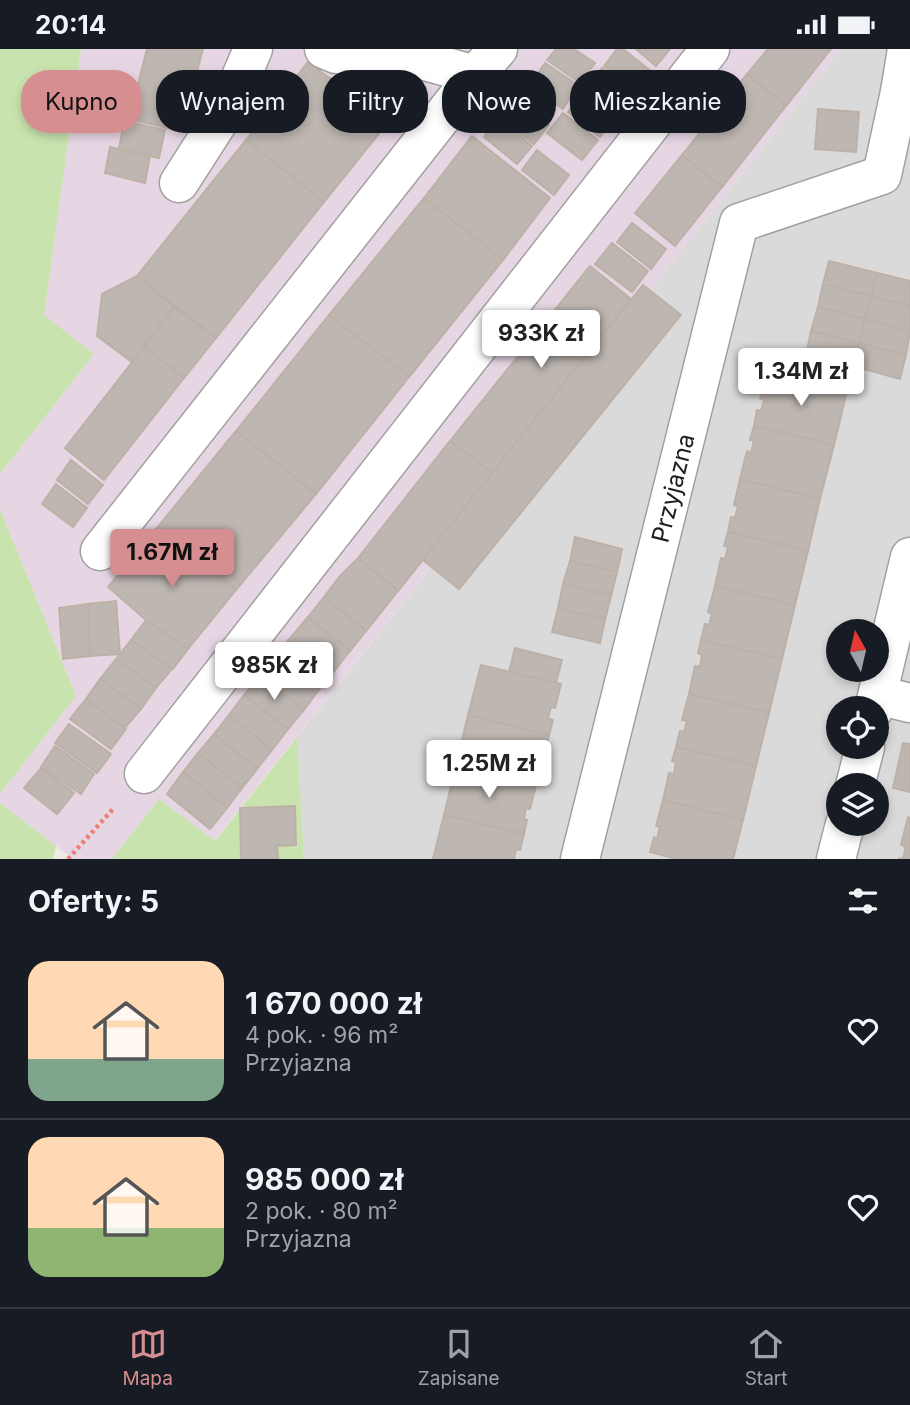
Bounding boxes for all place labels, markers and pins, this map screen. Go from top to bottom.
pin: 933K zł [476,311,606,370]
pin: 1.34M zł [729,349,873,408]
pin: 1.67M zł [100,529,244,589]
pin: 985K zł [209,643,339,702]
pin: 1.25M zł [417,741,561,800]

